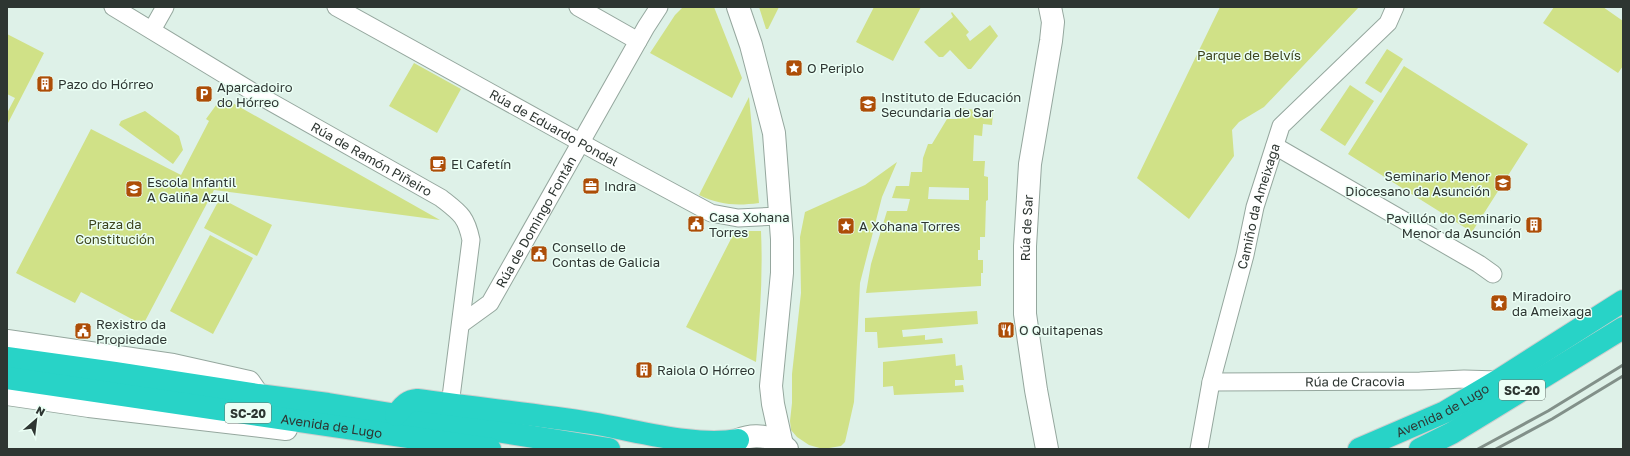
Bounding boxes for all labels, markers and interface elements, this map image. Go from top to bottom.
park label: Parque de Belvís [1197,47,1301,63]
place icon: O Periplo [784,58,804,78]
place label: O Periplo [807,60,864,76]
building icon: Pazo do Hórreo [35,74,55,94]
place label: Pazo do Hórreo [58,76,154,92]
place label: Aparcadoiro do Hórreo [217,79,293,110]
parking icon: Aparcadoiro do Hórreo [194,84,214,104]
street label: Rúa de Eduardo Pondal [487,86,621,169]
place label: Instituto de Educación Secundaria de Sar [881,89,1021,120]
school or university icon: Instituto de Educación Secundaria de Sar [858,94,878,114]
street label: Rúa de Ramón Piñeiro [308,118,435,199]
street label: Camiño da Ameixaga [1234,141,1283,271]
street label: Rúa de Domingo Fontán [492,153,579,291]
cafe icon: El Cafetín [428,154,448,174]
place label: El Cafetín [451,156,511,172]
place label: Seminario Menor Diocesano da Asunción [1345,168,1490,199]
school or university icon: Seminario Menor Diocesano da Asunción [1493,173,1513,193]
place label: Escola Infantil A Galiña Azul [147,174,236,205]
office icon: Indra [581,176,601,196]
place label: Indra [604,178,636,194]
school or university icon: Escola Infantil A Galiña Azul [124,179,144,199]
street label: Rúa de Sar [1017,194,1036,261]
place label: Casa Xohana Torres [709,209,789,240]
place label: Pavillón do Seminario Menor da Asunción [1386,210,1521,241]
public building icon: Casa Xohana Torres [686,214,706,234]
building icon: Pavillón do Seminario Menor da Asunción [1524,215,1544,235]
park label: Praza da Constitución [75,216,155,247]
place icon: A Xohana Torres [836,216,856,236]
place label: A Xohana Torres [859,218,960,234]
place label: Consello de Contas de Galicia [552,239,660,270]
public building icon: Consello de Contas de Galicia [529,244,549,264]
place label: Miradoiro da Ameixaga [1512,288,1592,319]
place icon: Miradoiro da Ameixaga [1489,293,1509,313]
place label: Rexistro da Propiedade [96,316,167,347]
restaurant icon: O Quitapenas [996,320,1016,340]
public building icon: Rexistro da Propiedade [73,321,93,341]
place label: O Quitapenas [1019,322,1103,338]
building icon: Raiola O Hórreo [634,360,654,380]
place label: Raiola O Hórreo [657,362,755,378]
street label: Rúa de Cracovia [1305,373,1405,390]
street label: Avenida de Lugo [1393,380,1492,440]
road number: SC-20 [1499,380,1545,400]
north arrow [16,400,56,440]
text: N [34,403,48,418]
road number: SC-20 [225,403,271,423]
street label: Avenida de Lugo [280,410,383,441]

